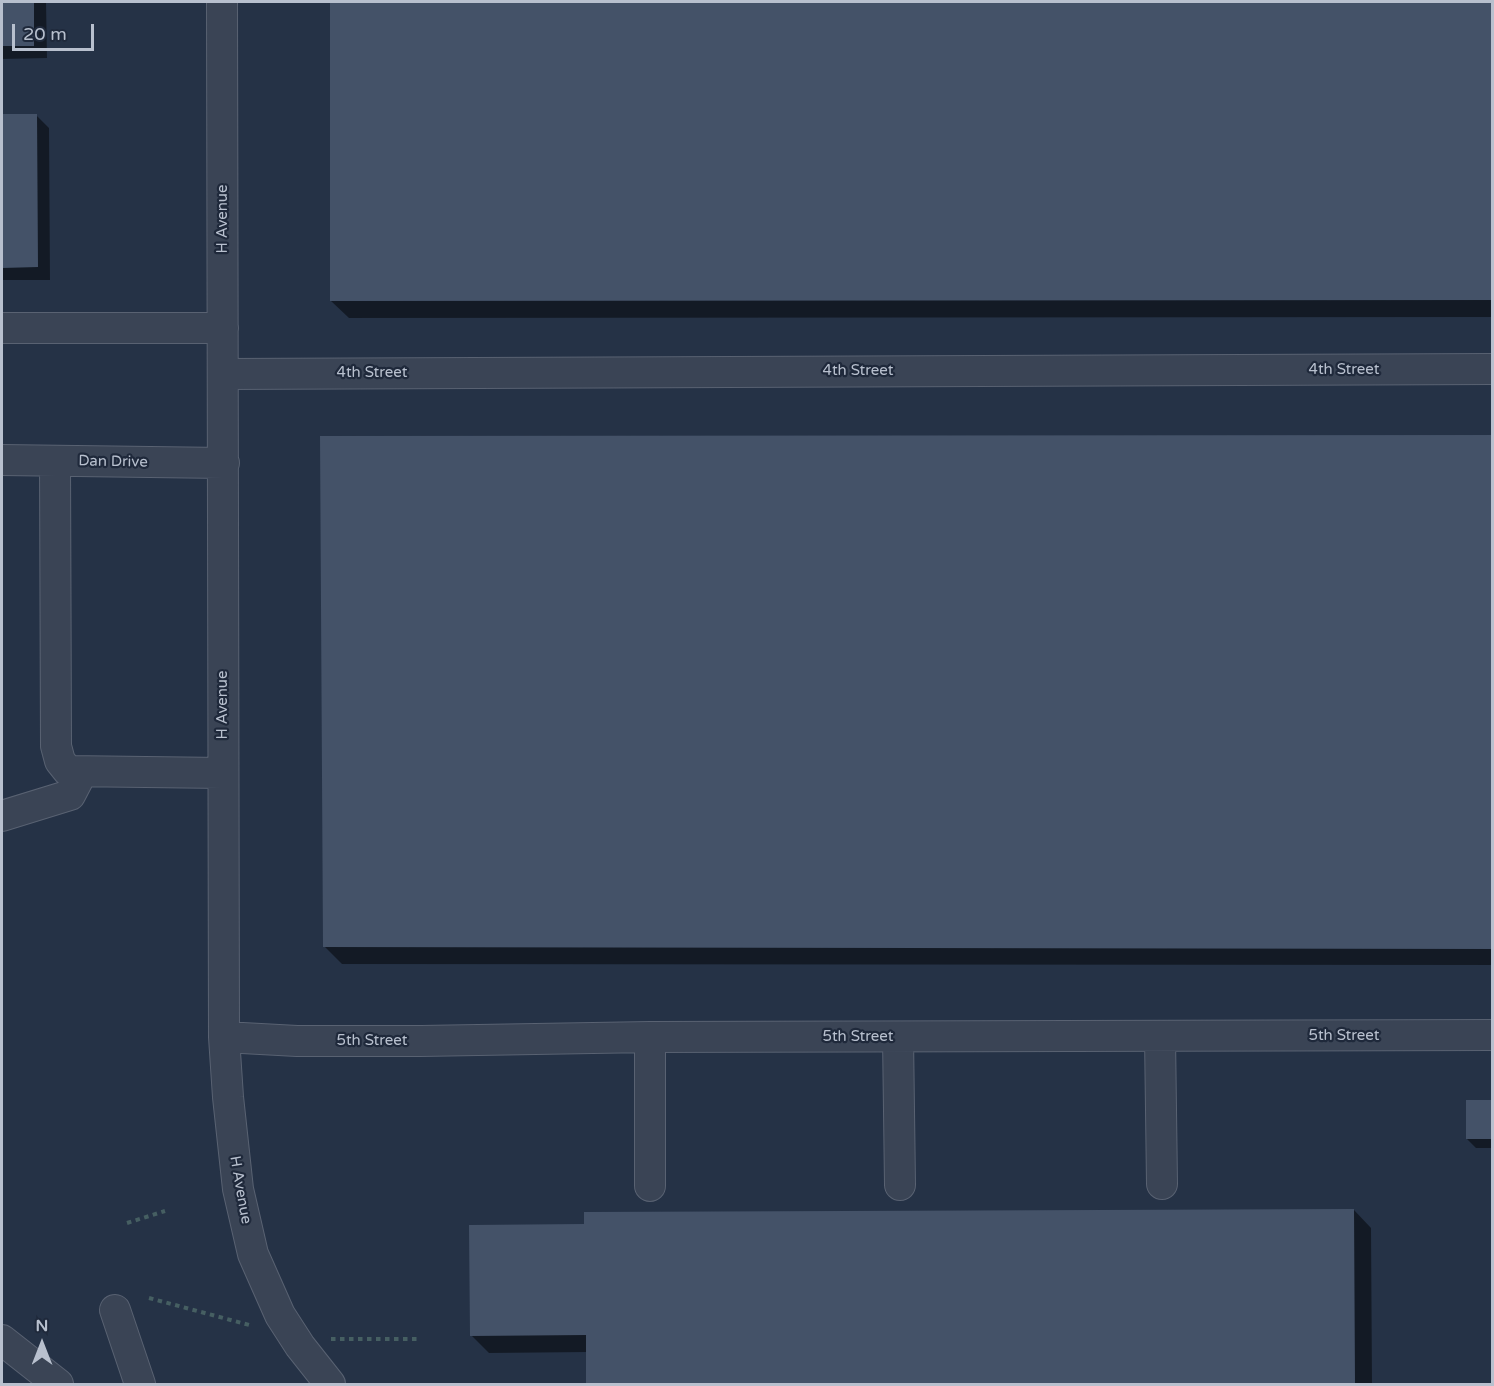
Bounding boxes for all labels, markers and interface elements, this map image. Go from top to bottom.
scale bar [15,12,98,50]
text: 20 m [23,23,67,45]
street label: H Avenue [214,185,232,253]
street label: 4th Street [1308,361,1380,379]
street label: 4th Street [822,362,894,380]
street label: 4th Street [336,364,408,382]
street label: Dan Drive [78,452,148,472]
street label: H Avenue [214,671,232,739]
street label: 5th Street [1308,1027,1380,1045]
street label: 5th Street [822,1028,894,1046]
street label: 5th Street [336,1032,408,1050]
street label: H Avenue [225,1155,255,1225]
north arrow [12,1314,72,1374]
text: N [36,1316,48,1336]

